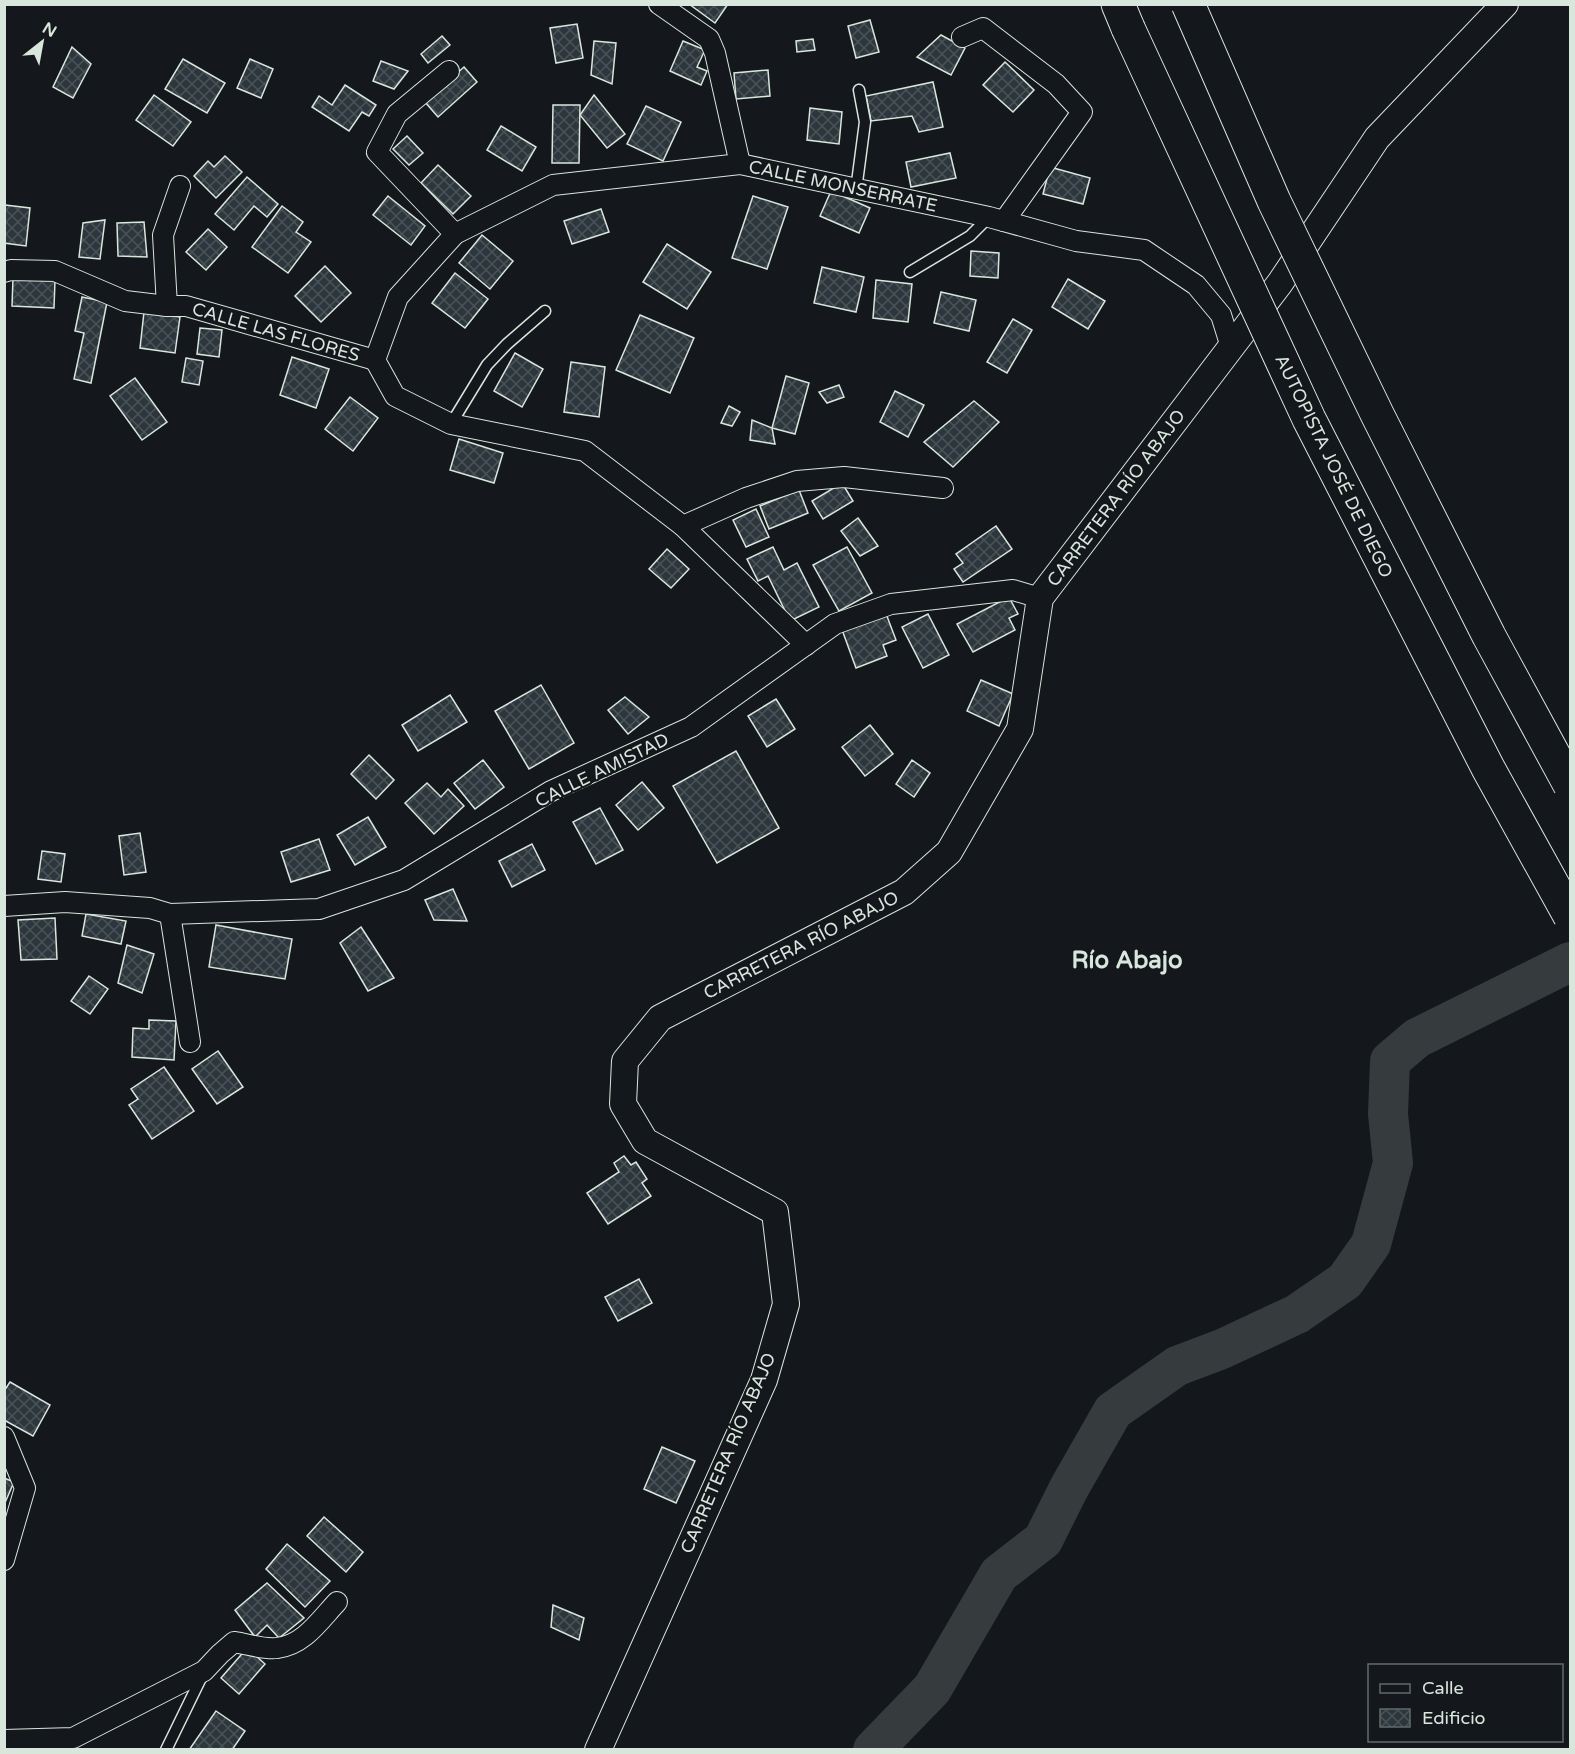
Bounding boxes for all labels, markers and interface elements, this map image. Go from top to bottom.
north arrow [12,12,72,72]
text: N [39,18,60,42]
street label: CALLE MONSERRATE [747,155,939,217]
street label: CALLE LAS FLORES [190,298,362,366]
street label: AUTOPISTA JOSÉ DE DIEGO [1270,351,1398,581]
street label: CARRETERA RÍO ABAJO [1042,405,1190,591]
street label: CALLE AMISTAD [532,728,672,812]
street label: CARRETERA RÍO ABAJO [700,886,902,1004]
district label: Río Abajo [1072,946,1182,975]
street label: CARRETERA RÍO ABAJO [676,1349,780,1557]
legend [1368,1664,1563,1742]
text: Calle [1422,1677,1464,1699]
text: Edificio [1422,1707,1486,1729]

